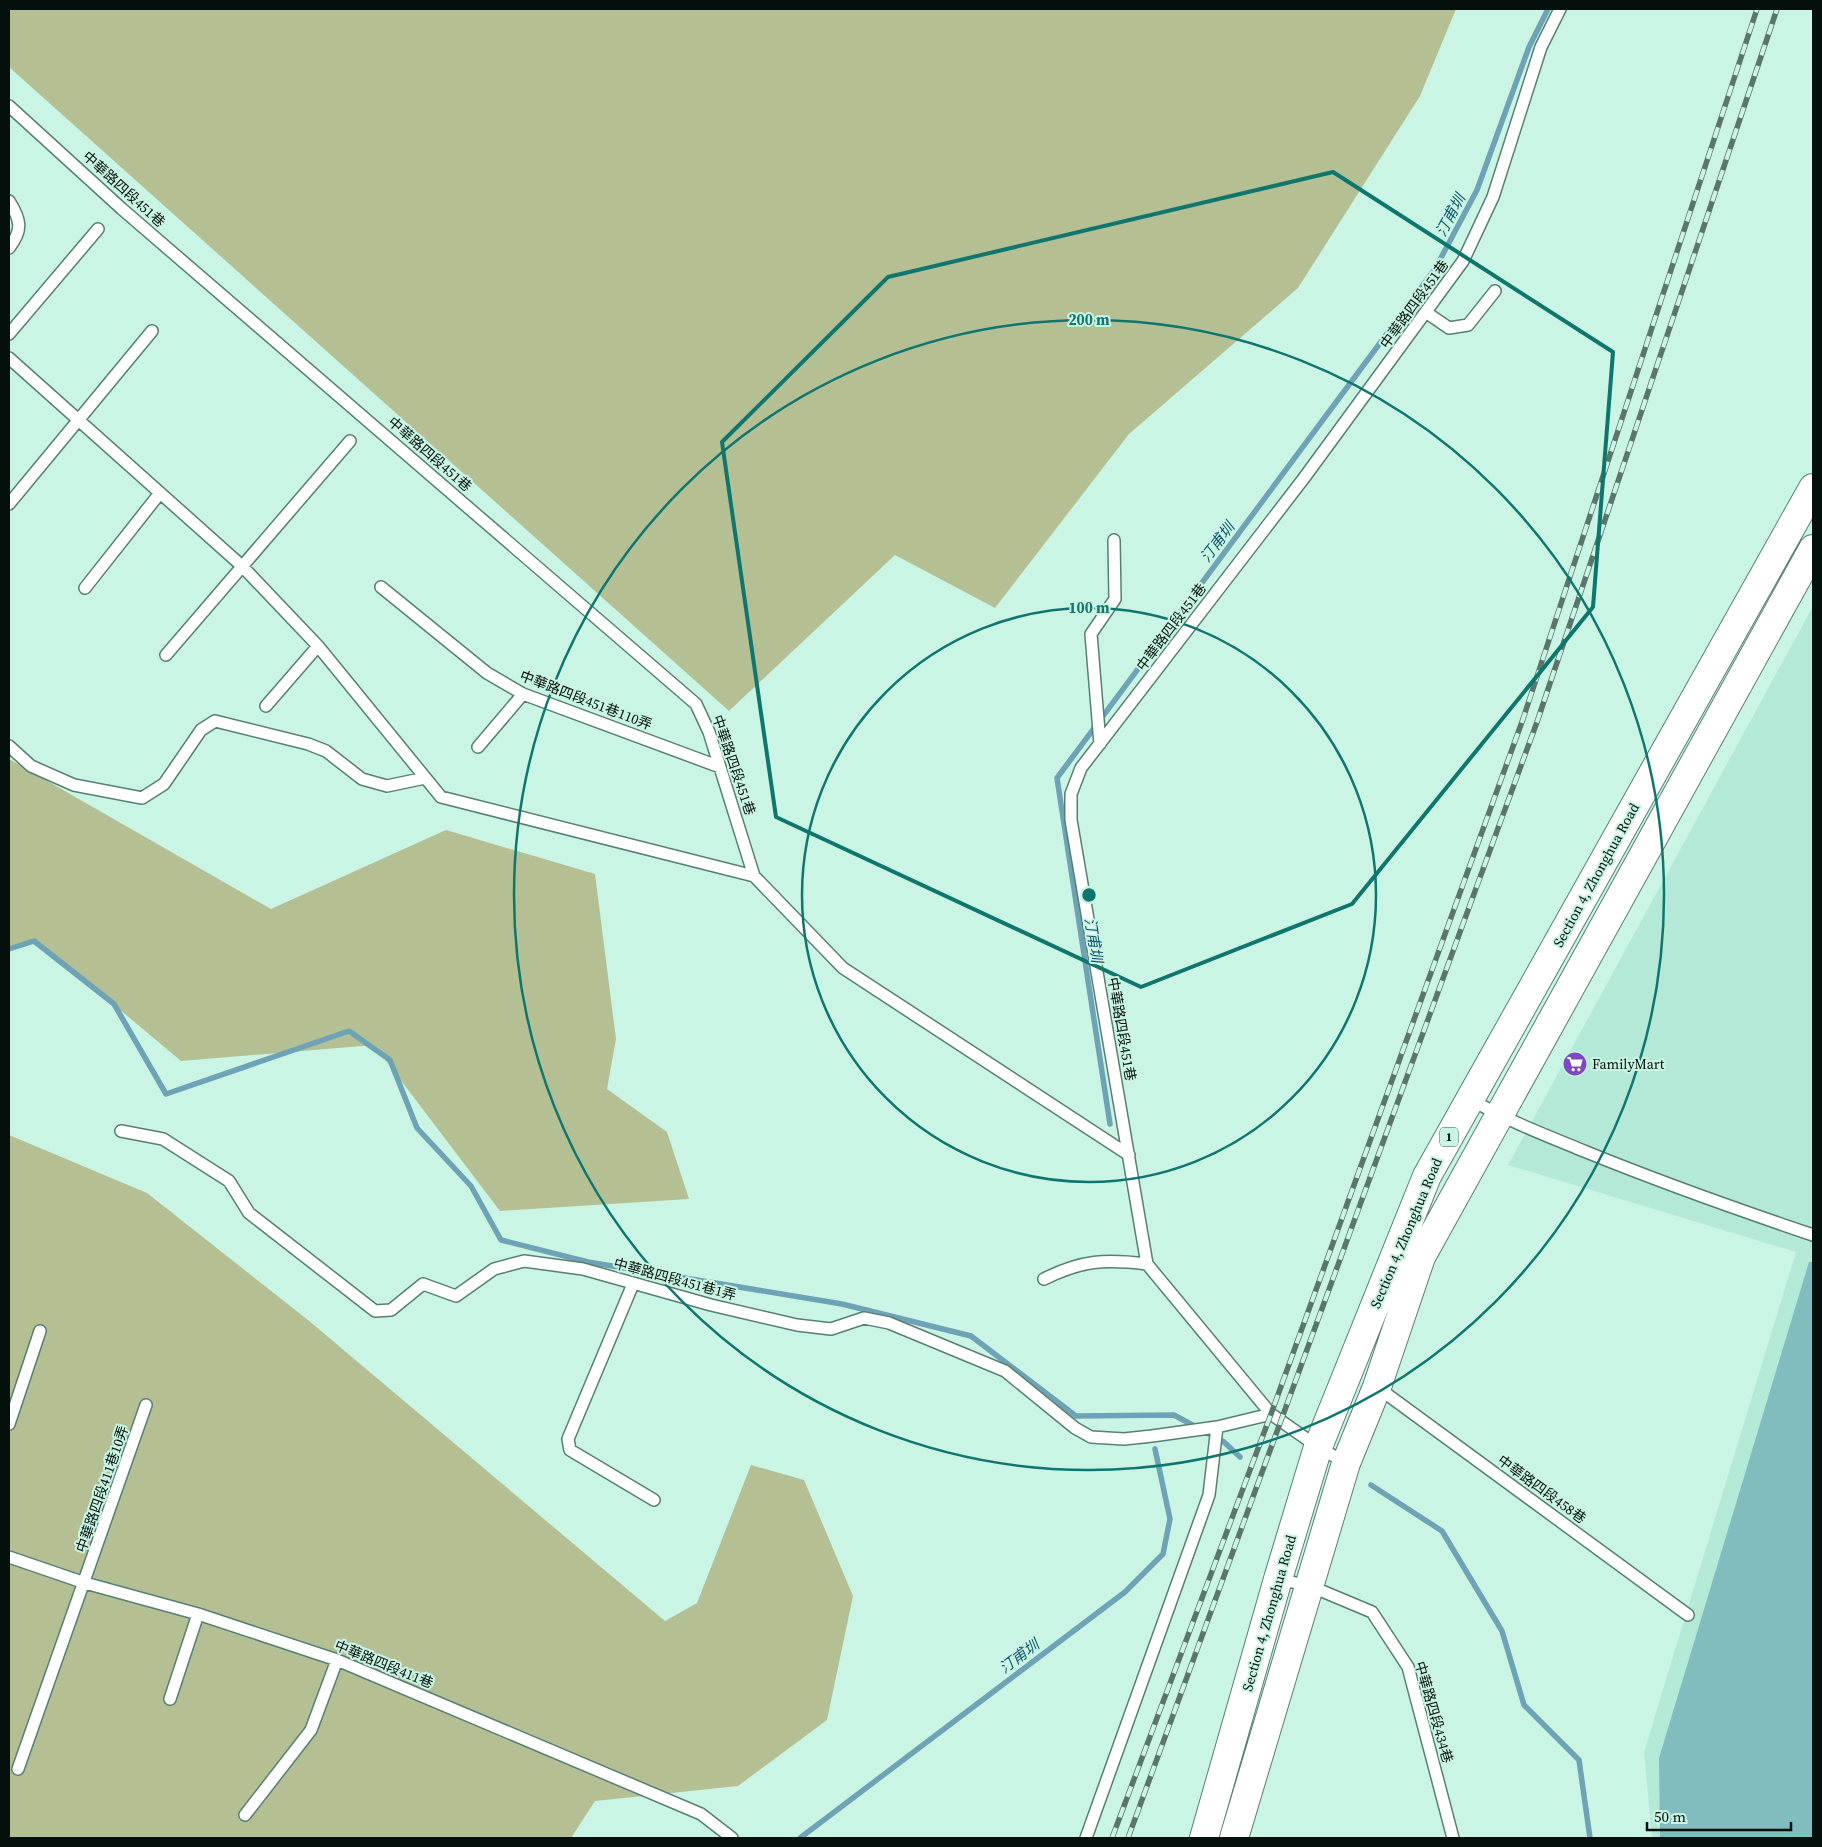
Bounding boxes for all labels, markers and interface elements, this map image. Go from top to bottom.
street label: 中華路四段451巷 [78,146,170,232]
water label: 汀甫圳 [1430,188,1471,240]
street label: 中華路四段451巷 [1375,256,1453,352]
text: 200 m [1068,309,1110,330]
street label: 中華路四段451巷 [384,412,476,496]
water label: 汀甫圳 [1195,516,1240,566]
street label: 中華路四段451巷 [1131,579,1211,675]
text: 100 m [1068,597,1110,618]
street label: 中華路四段451巷110弄 [517,666,655,734]
street label: 中華路四段451巷 [707,712,761,818]
street label: Section 4, Zhonghua Road [1548,799,1644,951]
centre of rings [1080,886,1098,904]
water label: 汀甫圳 [1080,916,1108,966]
street label: 中華路四段451巷 [1103,976,1141,1082]
supermarket icon: FamilyMart [1562,1051,1588,1077]
place label: FamilyMart [1592,1054,1665,1074]
road number: 1 [1440,1128,1458,1146]
street label: Section 4, Zhonghua Road [1365,1155,1447,1311]
street label: 中華路四段451巷1弄 [612,1253,738,1305]
street label: 中華路四段411巷10弄 [71,1423,133,1555]
street label: 中華路四段458巷 [1494,1450,1590,1528]
street label: Section 4, Zhonghua Road [1237,1532,1301,1694]
water label: 汀甫圳 [995,1633,1045,1678]
street label: 中華路四段411巷 [332,1635,436,1693]
street label: 中華路四段434巷 [1410,1659,1458,1765]
scale bar [1647,1800,1791,1832]
text: 50 m [1654,1806,1686,1827]

